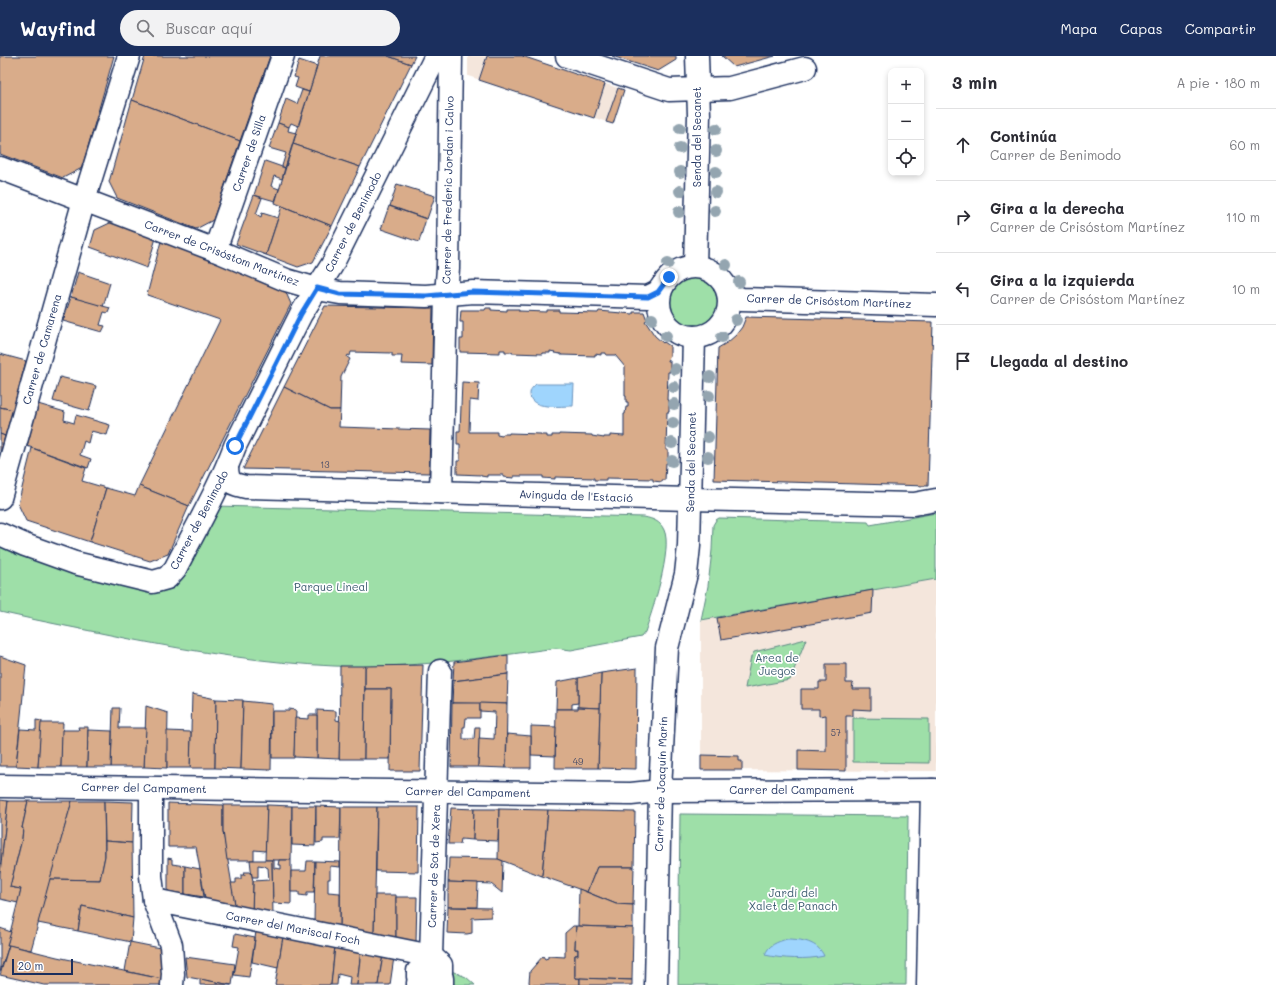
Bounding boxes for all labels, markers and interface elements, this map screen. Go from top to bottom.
search box [120,10,400,46]
text: Wayfind [20,16,96,41]
icon: search [134,17,156,39]
text: Buscar aquí [166,18,253,38]
text: Mapa [1061,19,1098,38]
text: Capas [1120,19,1163,38]
text: Compartir [1185,19,1256,38]
map controls [888,68,924,176]
button: + [888,68,924,104]
text: 3 min [952,71,997,93]
text: A pie · 180 m [1177,74,1260,91]
street label: Senda del Secanet [689,87,704,187]
street label: Carrer de Frederic Jordan i Calvo [438,95,457,284]
button: − [888,104,924,140]
street label: Carrer de Silla [228,112,269,193]
text: Continúa [990,126,1057,146]
icon: ahead [952,134,974,156]
text: 60 m [1230,136,1260,153]
button: locate [888,140,924,176]
text: Carrer de Benimodo [990,146,1121,163]
street label: Carrer de Benimodo [321,169,385,275]
text: Gira a la derecha [990,198,1124,218]
icon: right [952,206,974,228]
text: 110 m [1226,208,1260,225]
street label: Carrer de Crisóstom Martínez [142,216,302,289]
text: Carrer de Crisóstom Martínez [990,218,1185,235]
route end [660,268,678,286]
text: Gira a la izquierda [990,270,1135,290]
icon: left [952,278,974,300]
text: 10 m [1232,280,1260,297]
street label: Carrer de Crisóstom Martínez [746,290,912,311]
text: Carrer de Crisóstom Martínez [990,290,1185,307]
street label: Carrer de Camarena [19,292,65,406]
icon: arrive [952,350,974,372]
text: Llegada al destino [990,351,1128,371]
street label: Senda del Secanet [682,411,699,512]
route start [226,437,244,455]
house number: 13 [320,459,330,470]
street label: Carrer de Benimodo [166,467,231,572]
street label: Avinguda de l'Estació [519,486,634,505]
park label: Parque Lineal [294,579,368,594]
park label: Area de Juegos [755,650,799,678]
street label: Carrer de Joaquín Marín [651,716,670,852]
house number: 57 [831,727,841,738]
house number: 49 [573,756,584,767]
street label: Carrer del Campament [81,779,207,796]
street label: Carrer del Campament [729,782,855,797]
street label: Carrer del Campament [405,783,531,800]
street label: Carrer de Sot de Xera [424,804,443,928]
park label: Jardí del Xalet de Panach [749,885,837,913]
street label: Carrer del Mariscal Foch [225,907,362,948]
scale bar [12,957,73,976]
text: 20 m [18,958,43,973]

